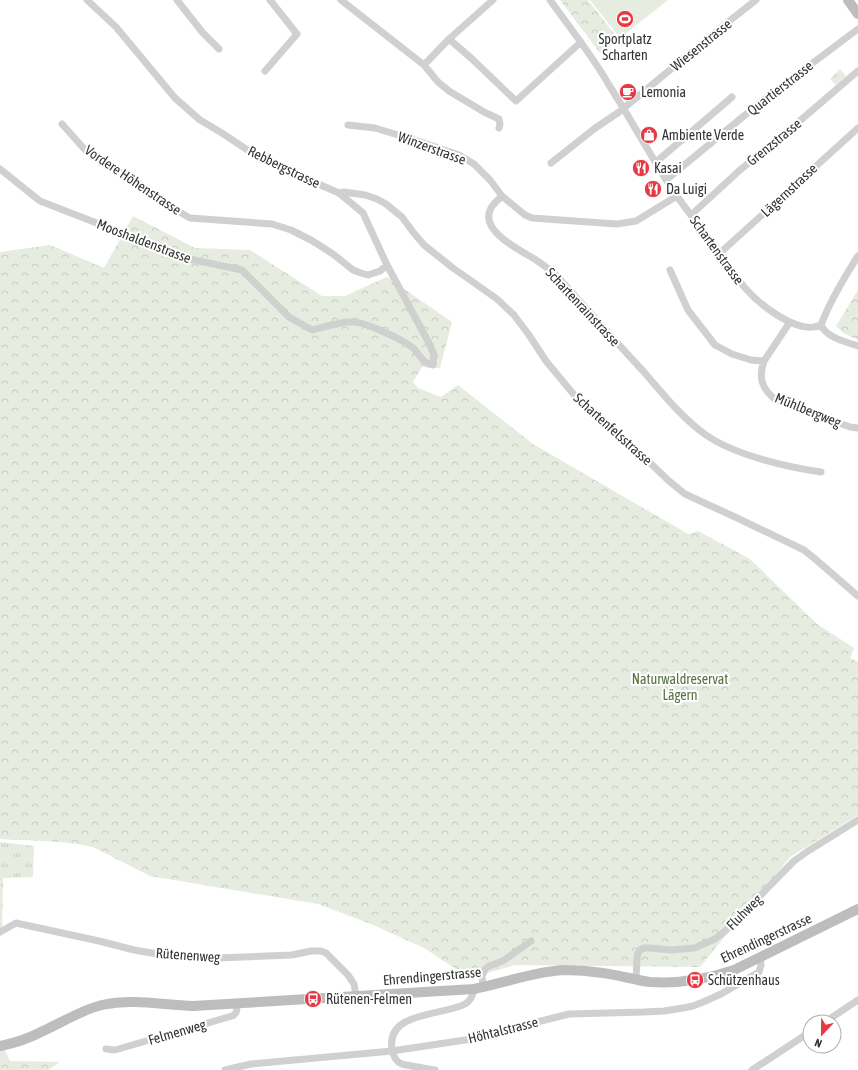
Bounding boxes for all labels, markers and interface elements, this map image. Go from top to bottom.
sports icon: Sportplatz Scharten [615,9,635,29]
street label: Wiesenstrasse [667,16,735,74]
place label: Sportplatz Scharten [598,31,652,63]
street label: Quartierstrasse [744,57,816,119]
cafe icon: Lemonia [618,82,638,102]
place label: Lemonia [641,84,686,100]
street label: Grenzstrasse [744,115,804,169]
shop icon: Ambiente Verde [639,125,659,145]
place label: Ambiente Verde [662,127,744,143]
street label: Winzerstrasse [396,128,468,168]
street label: Vordere Höhenstrasse [82,142,184,218]
street label: Rebbergstrasse [245,143,323,191]
restaurant icon: Kasai [631,158,651,178]
place label: Kasai [654,160,682,176]
street label: Lägernstrasse [758,160,820,220]
restaurant icon: Da Luigi [643,179,663,199]
place label: Da Luigi [666,181,707,197]
street label: Schartenstrasse [687,213,747,287]
street label: Mooshaldenstrasse [95,216,193,266]
street label: Schartenrainstrasse [543,264,623,350]
street label: Mühlbergweg [773,389,843,431]
street label: Schartenfelsstrasse [571,390,655,468]
park label: Naturwaldreservat Lägern [632,671,728,703]
street label: Fluhweg [723,891,765,933]
street label: Ehrendingerstrasse [718,910,814,966]
street label: Rütenenweg [155,945,221,965]
street label: Ehrendingerstrasse [382,964,482,988]
bus stop icon: Schützenhaus [685,970,705,990]
place label: Schützenhaus [708,972,780,988]
bus stop icon: Rütenen-Felmen [303,989,323,1009]
place label: Rütenen-Felmen [326,991,412,1007]
street label: Höhtalstrasse [466,1014,540,1046]
north arrow [802,1014,842,1054]
street label: Felmenweg [146,1016,208,1048]
text: N [813,1036,824,1050]

